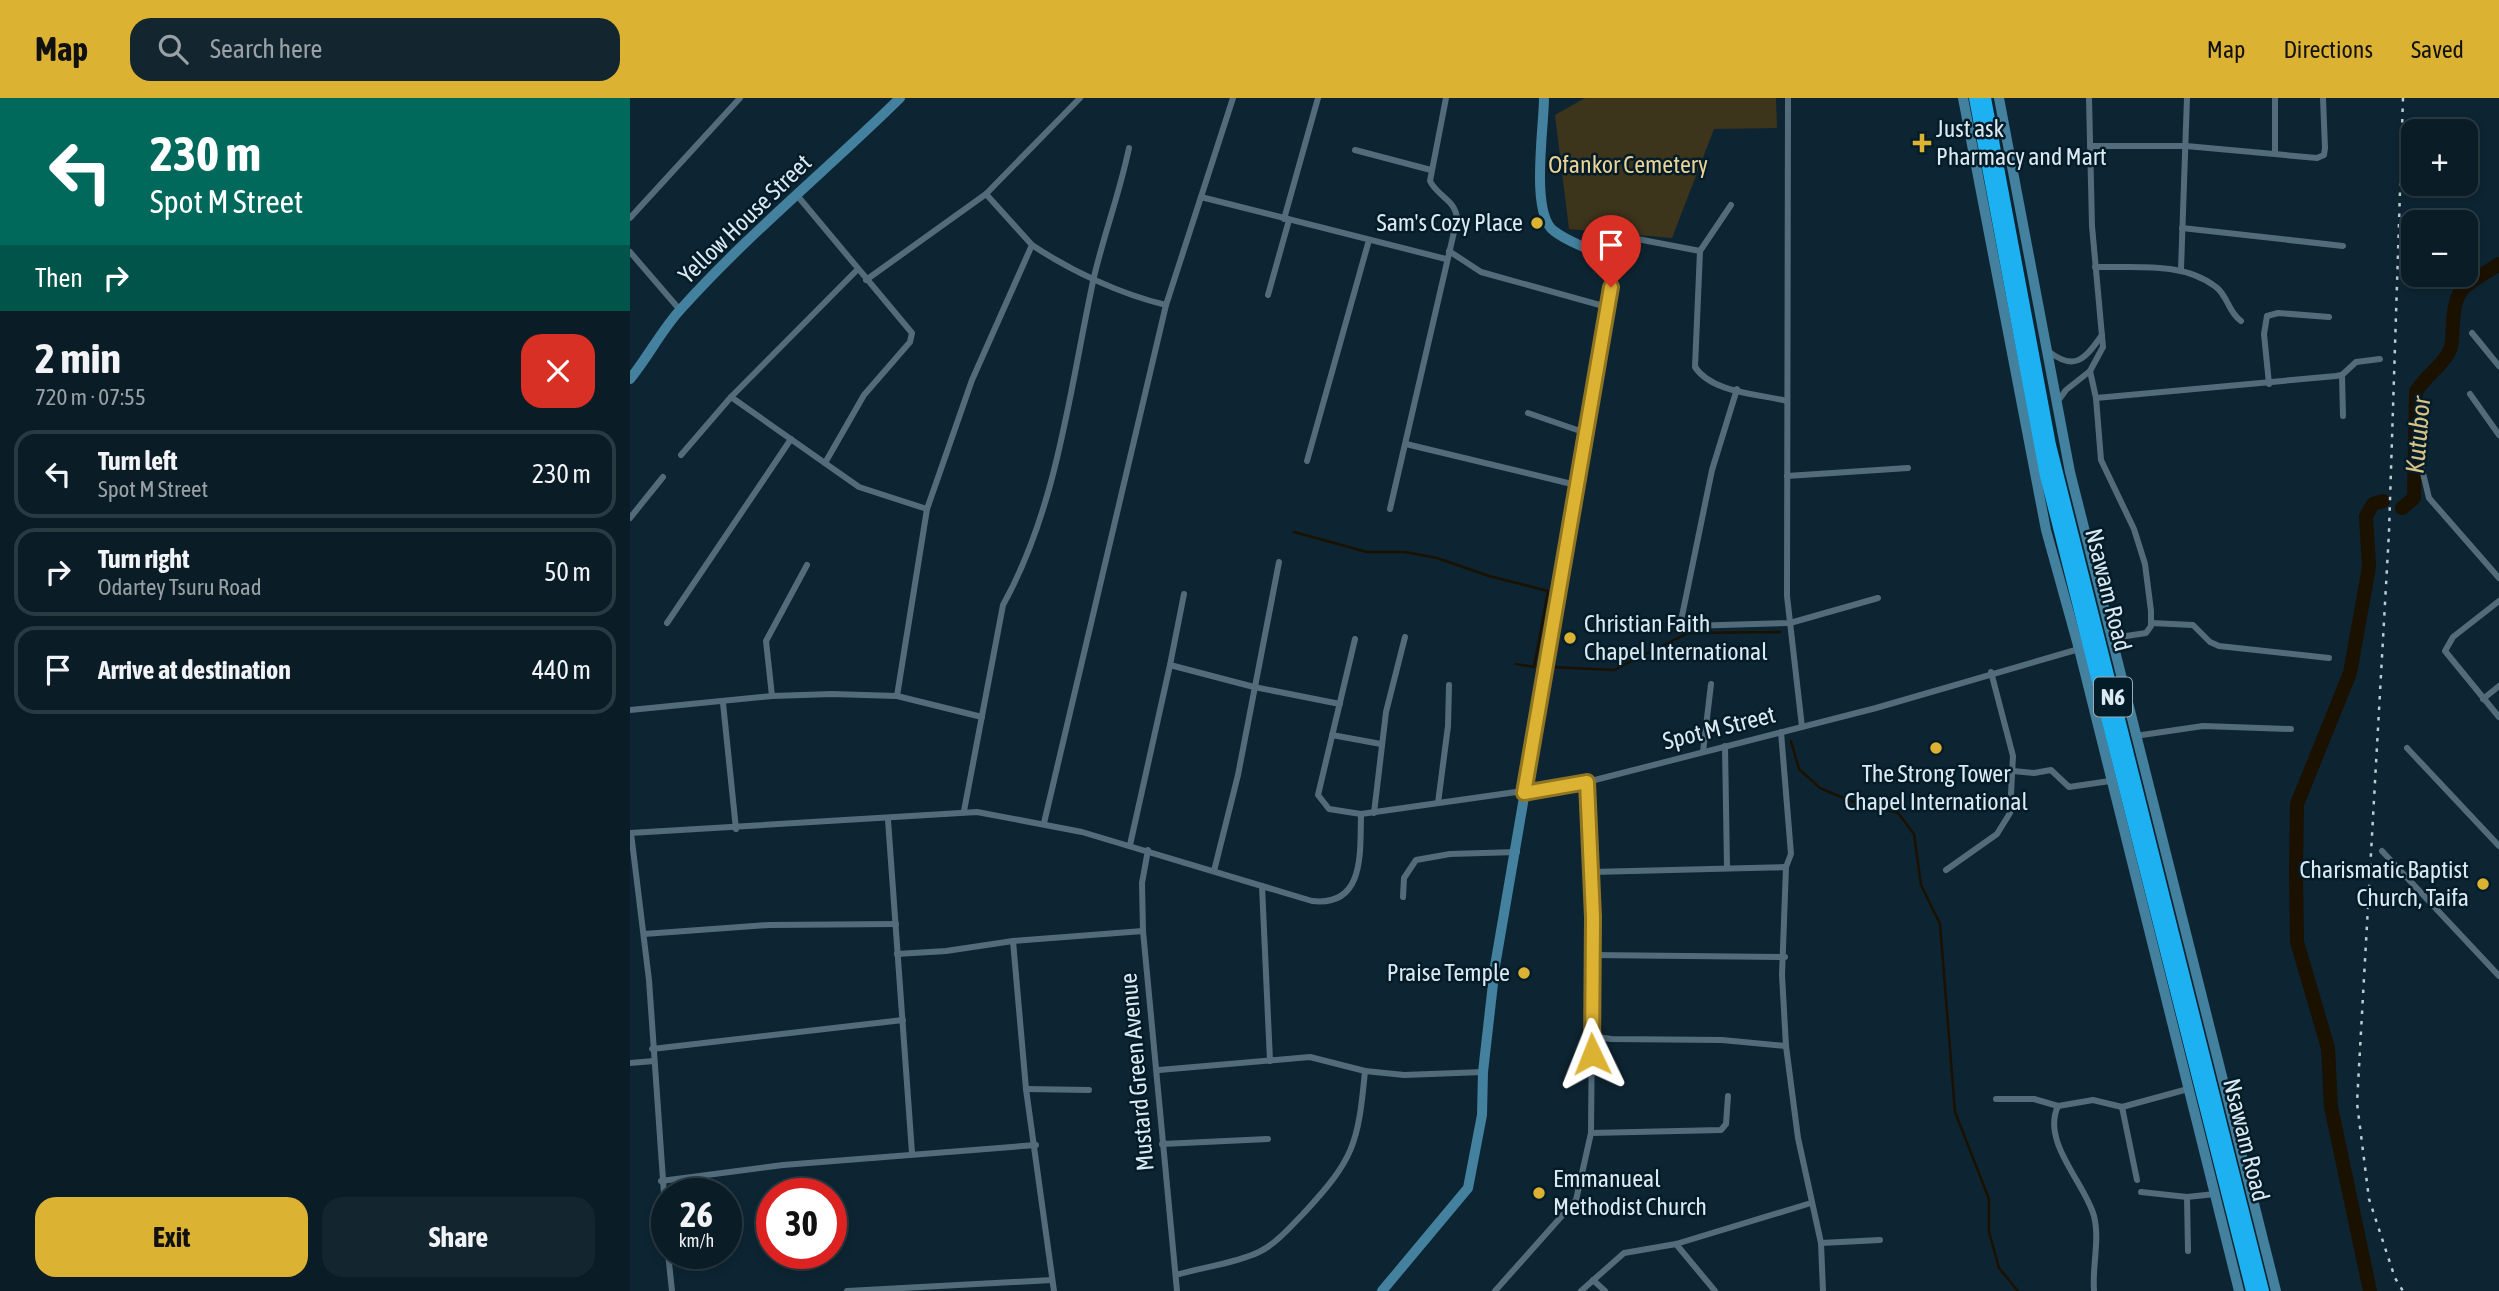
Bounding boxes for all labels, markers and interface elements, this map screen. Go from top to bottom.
search box [130,18,620,81]
text: Map [35,30,88,68]
icon: search [154,30,192,68]
text: Search here [210,34,322,64]
text: Map [2207,36,2245,63]
text: Directions [2283,36,2373,63]
text: Saved [2411,36,2464,63]
place label: Just ask Pharmacy and Mart [1936,115,2107,170]
map controls [2401,119,2478,287]
button: + [2401,119,2478,196]
text: 230 m [150,125,261,181]
icon: left [35,126,126,217]
marker: Just ask Pharmacy and Mart [1914,135,1930,151]
street label: Yellow House Street [673,149,816,289]
park label: Ofankor Cemetery [1548,151,1708,178]
text: Spot M Street [150,183,303,220]
place label: Sam's Cozy Place [1377,209,1523,236]
button: − [2401,210,2478,287]
marker: Sam's Cozy Place [1529,215,1545,231]
pin [1581,215,1641,287]
icon: arrive [1592,226,1630,264]
icon: right [97,259,135,297]
text: Then [35,263,83,293]
text: 2 min [35,334,121,382]
button: close [521,334,595,408]
text: 720 m · 07:55 [35,384,146,410]
water label: Kutubor [2400,394,2436,475]
text: Turn left [98,446,178,476]
icon: left [39,455,77,493]
text: 230 m [532,459,591,489]
text: Spot M Street [98,476,208,502]
street label: Nsawam Road [2080,526,2137,654]
text: Turn right [98,544,189,574]
icon: right [39,553,77,591]
text: 50 m [544,557,591,587]
text: Odartey Tsuru Road [98,574,262,600]
place label: Christian Faith Chapel International [1584,610,1768,665]
marker: Christian Faith Chapel International [1562,630,1578,646]
icon: arrive [39,651,77,689]
text: Arrive at destination [98,655,291,685]
text: 440 m [532,655,591,685]
road number: N6 [2094,678,2132,716]
street label: Spot M Street [1660,700,1778,755]
marker: The Strong Tower Chapel International [1928,740,1944,756]
place label: The Strong Tower Chapel International [1844,760,2028,815]
place label: Charismatic Baptist Church, Taifa [2300,856,2469,911]
marker: Charismatic Baptist Church, Taifa [2475,876,2491,892]
place label: Praise Temple [1387,959,1510,986]
marker: Praise Temple [1516,965,1532,981]
street label: Mustard Green Avenue [1114,972,1159,1172]
position arrow [1555,1017,1629,1091]
street label: Nsawam Road [2218,1076,2275,1204]
place label: Emmanueal Methodist Church [1553,1165,1707,1220]
speed limit sign: 30 [756,1178,847,1269]
marker: Emmanueal Methodist Church [1531,1185,1547,1201]
text: 26 [680,1194,713,1234]
button: Exit [35,1197,308,1277]
button: Share [322,1197,595,1277]
text: km/h [679,1230,714,1251]

